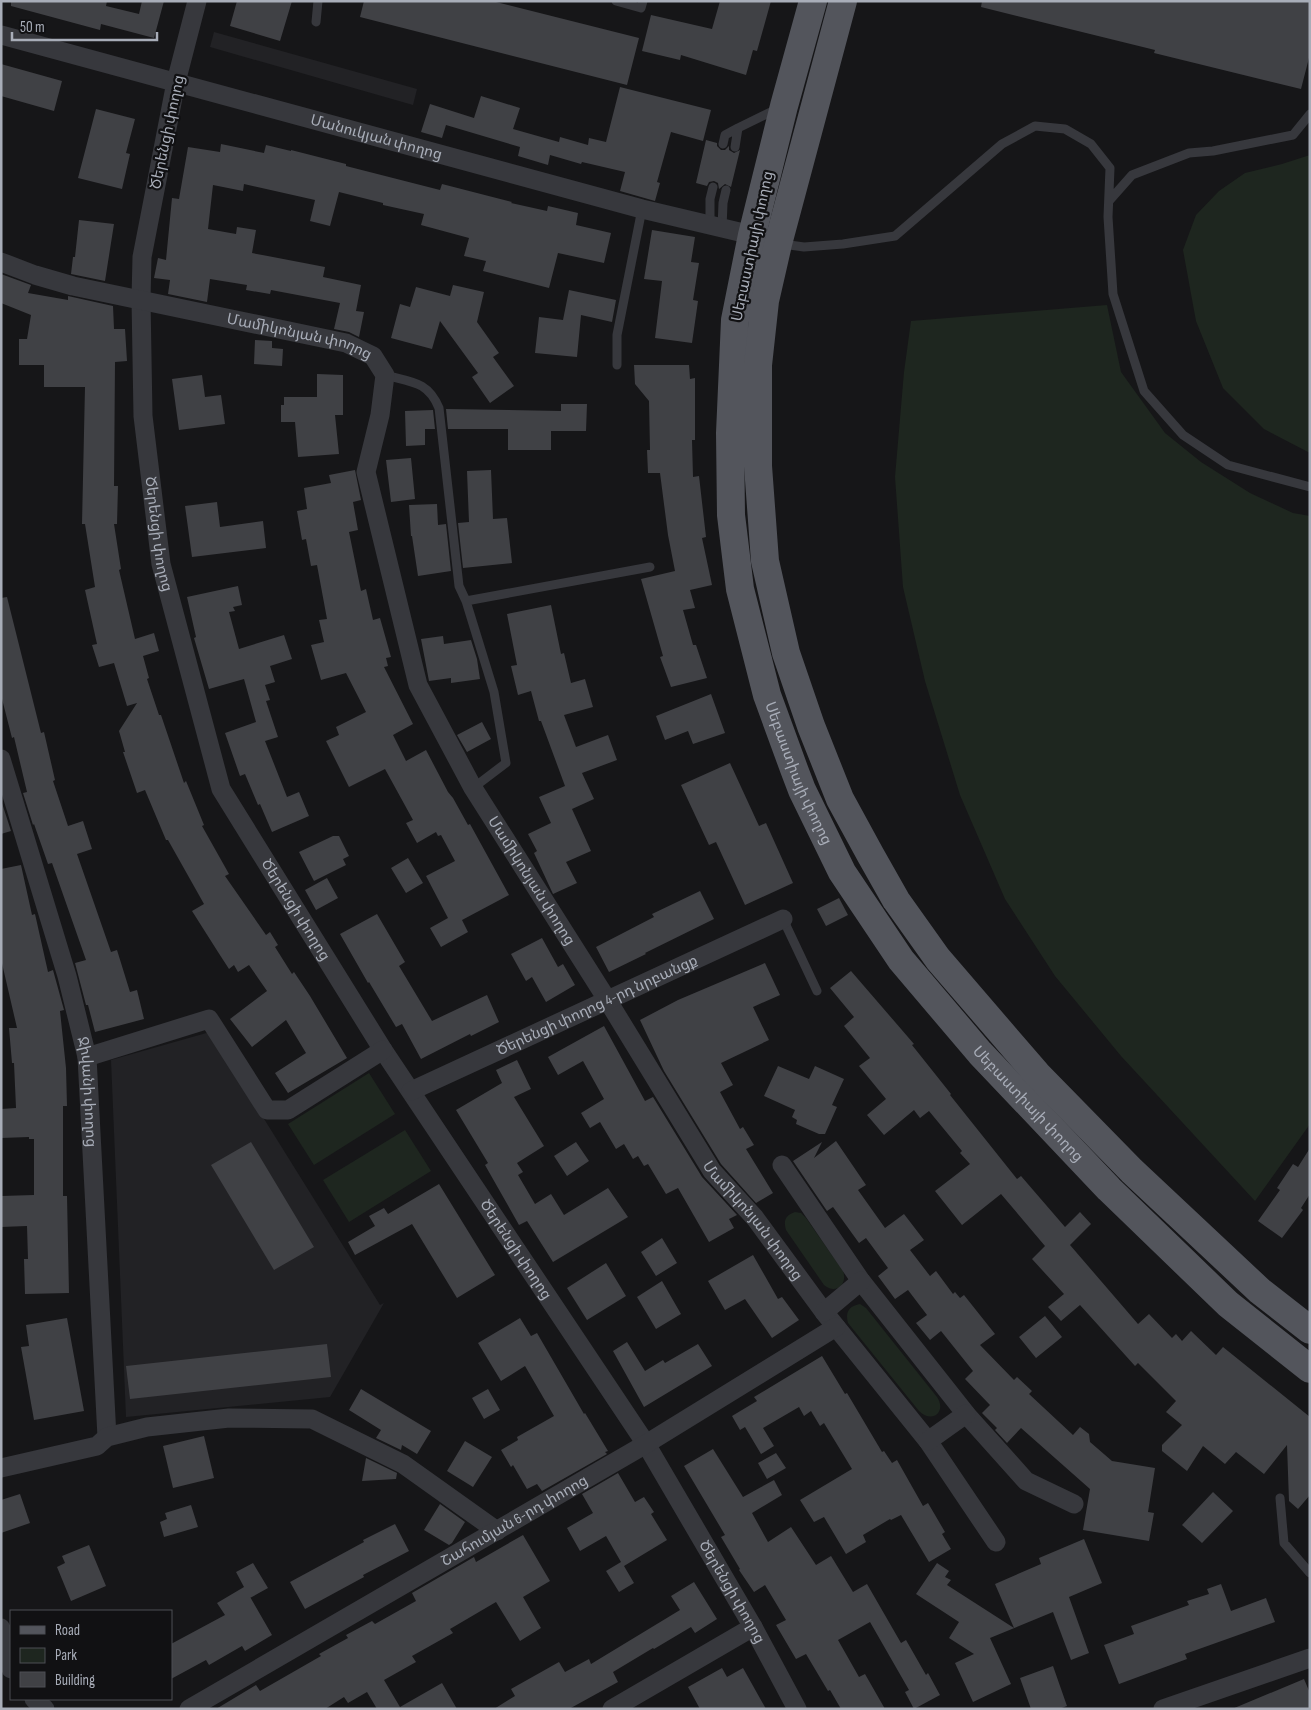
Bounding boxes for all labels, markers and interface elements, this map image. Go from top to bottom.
scale bar [12,10,158,42]
text: 50 m [20,18,45,37]
street label: Ծերենցի փողոց [146,73,189,191]
street label: Մանուկյան փողոց [308,110,444,164]
street label: Սեբաստիայի փողոց [727,169,778,323]
street label: Մամիկոնյան փողոց [225,309,375,364]
street label: Ծերենցի փողոց [140,475,177,594]
street label: Սեբաստիայի փողոց [760,699,836,848]
street label: Մամիկոնյան փողոց [483,813,579,949]
street label: Ծերենցի փողոց [257,855,334,964]
street label: Ծերենցի փողոց 4-րդ նրբանցք [494,951,701,1060]
street label: Ջիվանի փողոց [72,1035,101,1148]
street label: Սեբաստիայի փողոց [968,1042,1087,1166]
street label: Մամիկոնյան փողոց [698,1157,807,1285]
street label: Ծերենցի փողոց [476,1196,556,1304]
street label: Շահումյան 6-րդ փողոց [438,1471,591,1571]
street label: Ծերենցի փողոց [694,1537,769,1647]
legend [10,1610,172,1700]
text: Road [55,1621,80,1640]
text: Park [55,1646,77,1665]
text: Building [55,1671,95,1690]

